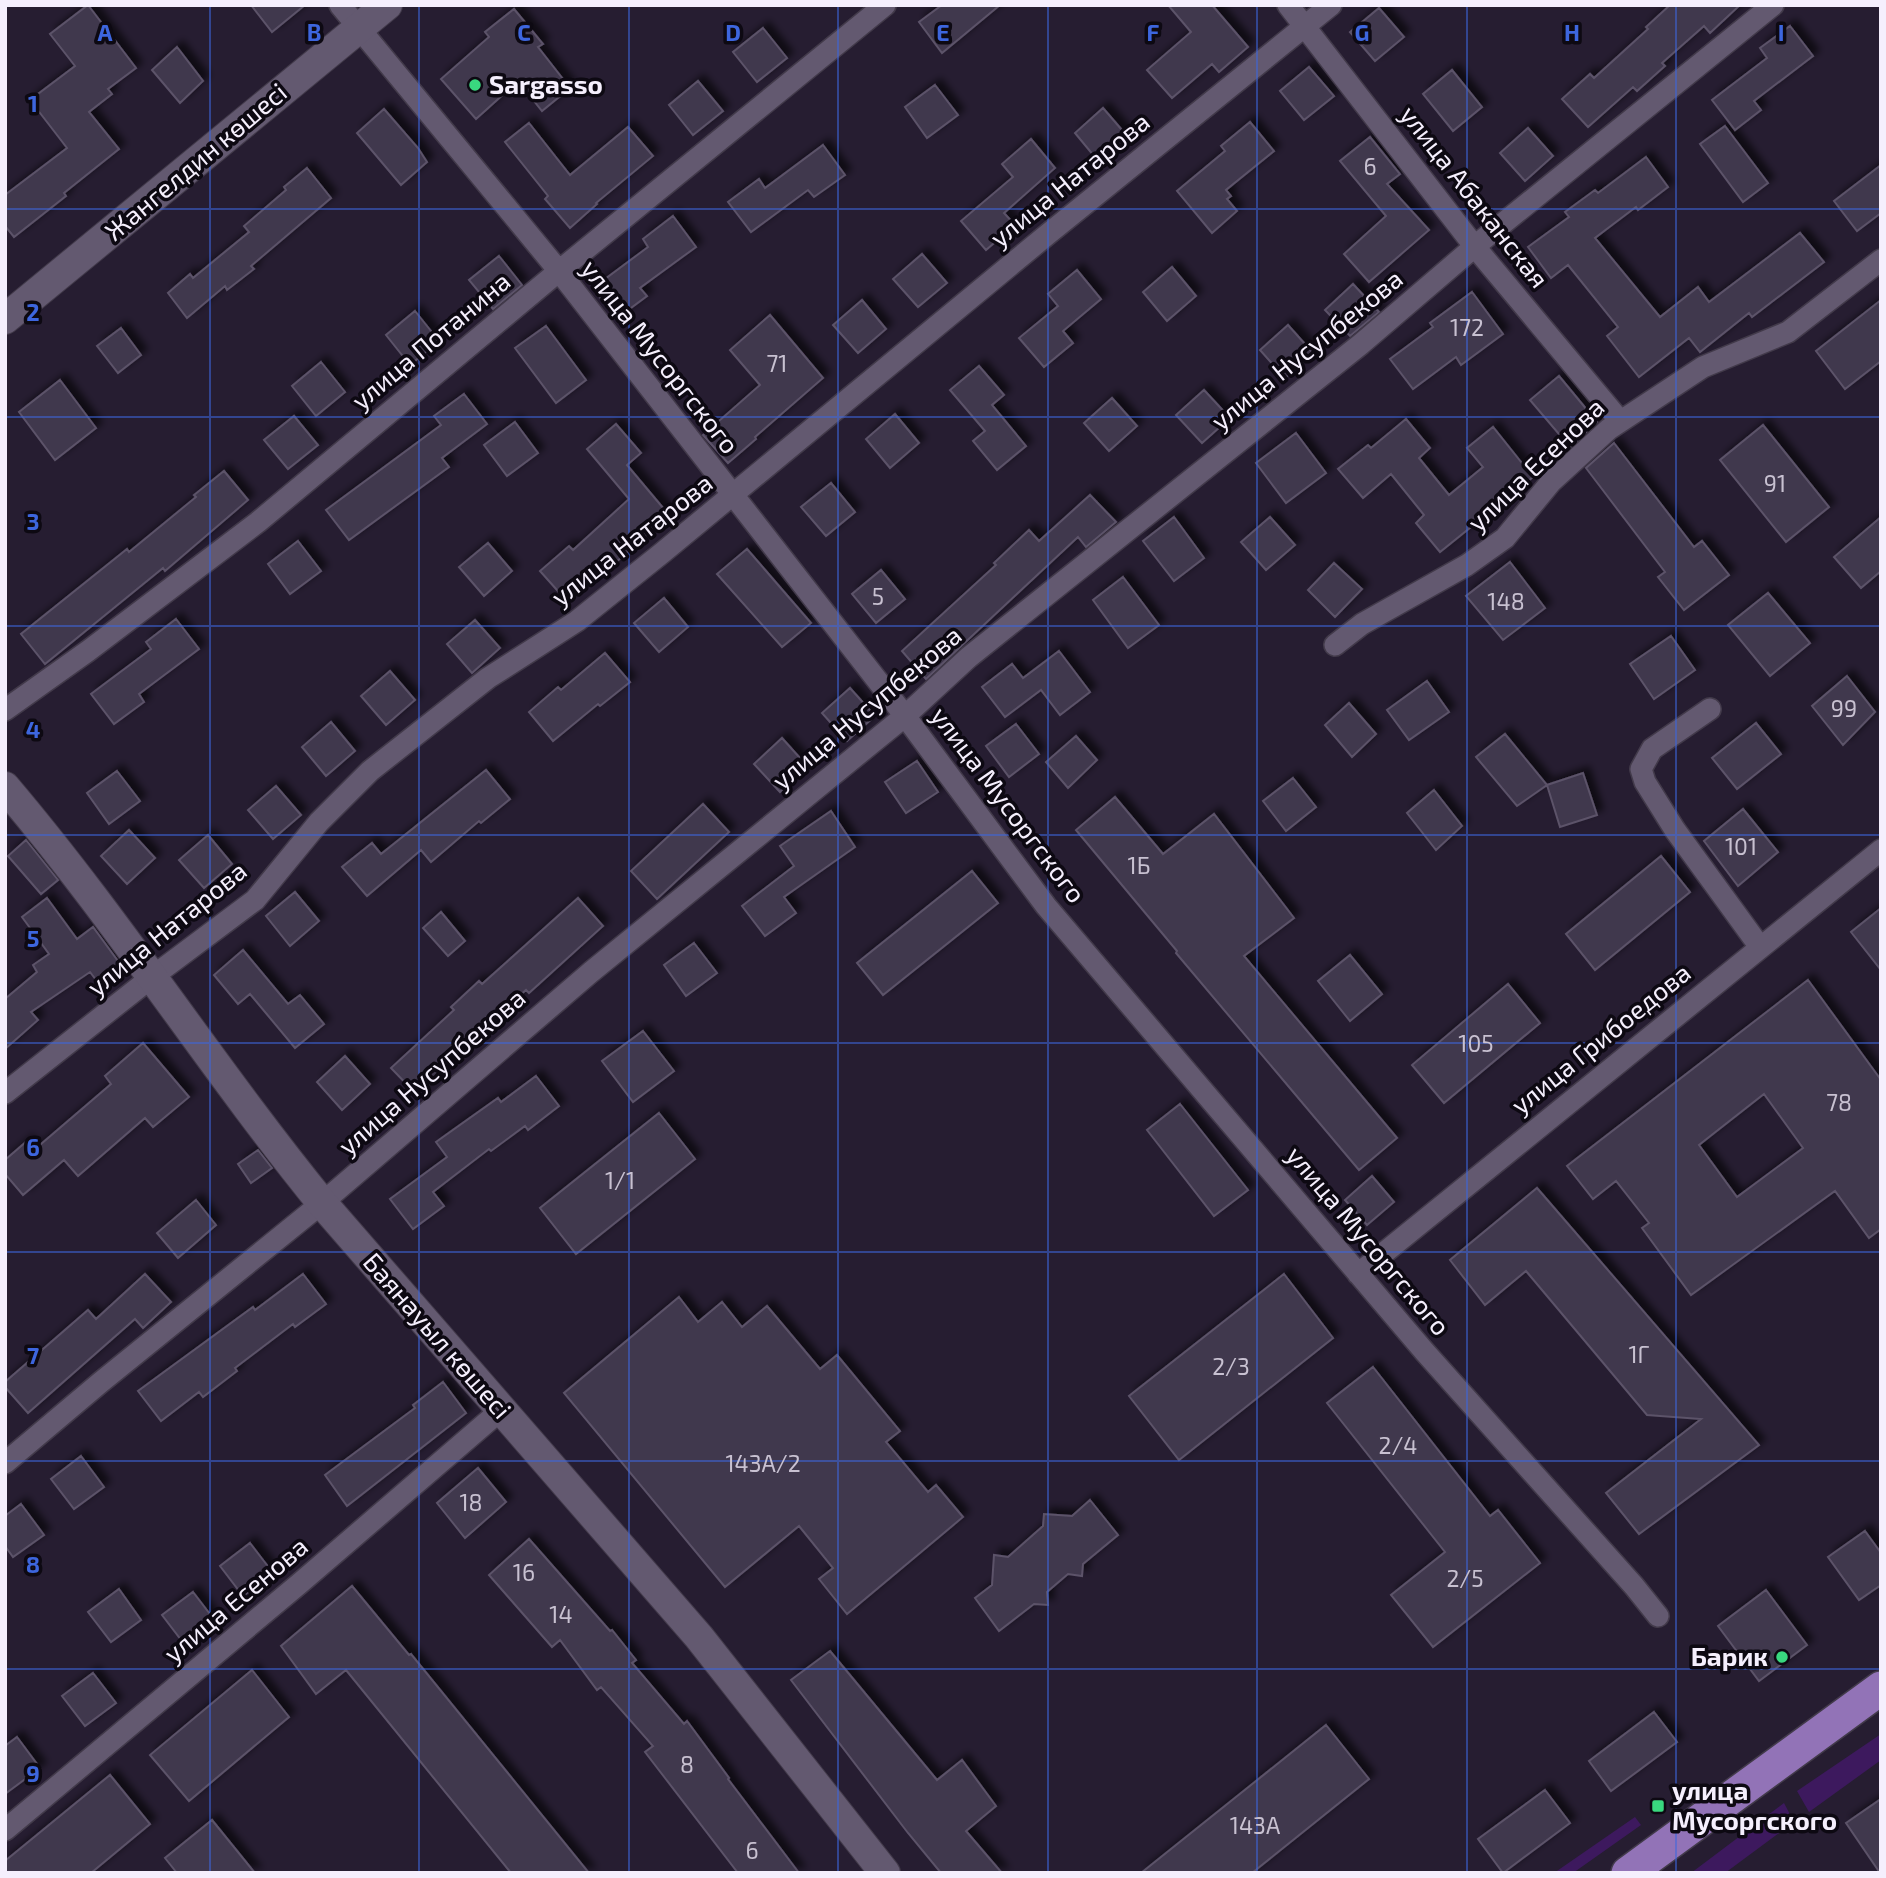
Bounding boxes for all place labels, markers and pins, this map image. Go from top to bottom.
place label: Sargasso [489,68,603,99]
marker: Sargasso [467,77,483,93]
place label: Барик [1691,1640,1768,1671]
marker: Барик [1774,1649,1790,1665]
place label: улица Мусоргского [1672,1774,1837,1835]
marker: улица Мусоргского [1650,1798,1666,1814]

